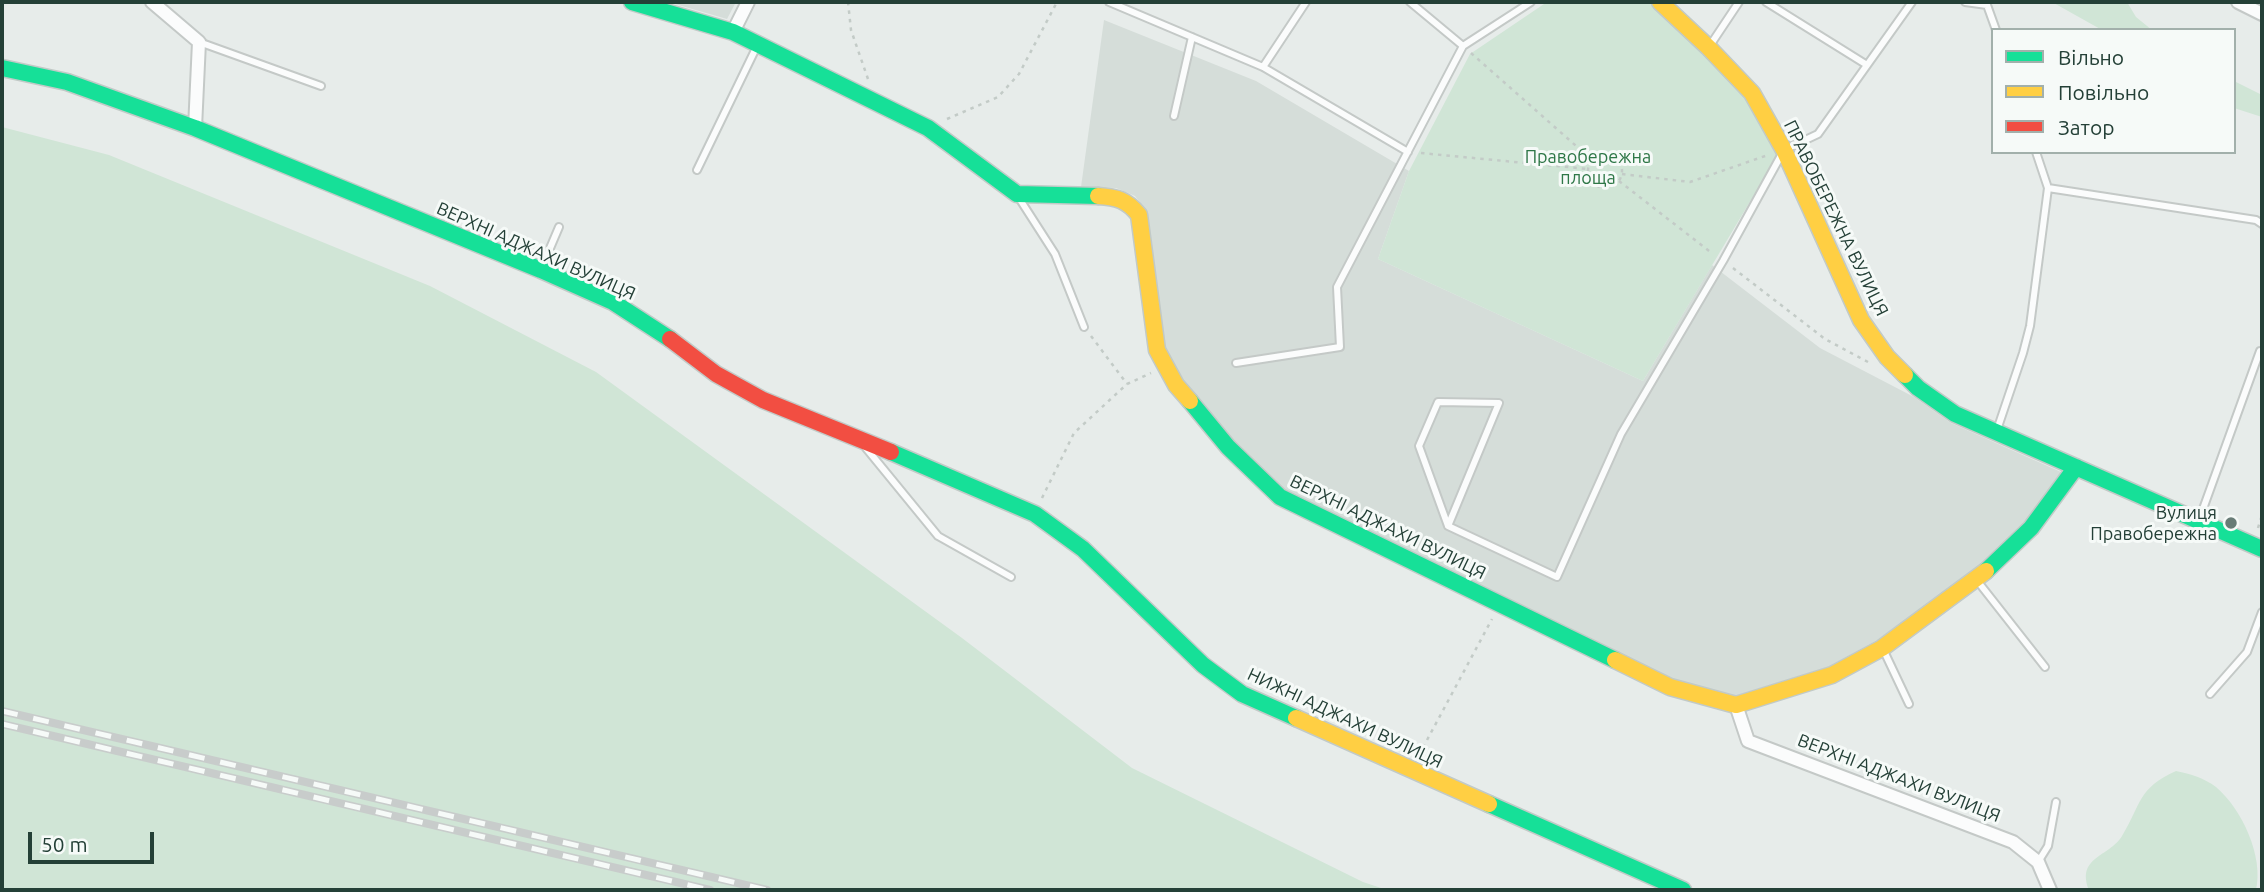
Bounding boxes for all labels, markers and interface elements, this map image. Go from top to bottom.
legend [1991,28,2236,154]
text: Вільно [2058,45,2124,69]
text: Повільно [2058,80,2149,104]
text: Затор [2058,115,2114,139]
street label: ПРАВОБЕРЕЖНА ВУЛИЦЯ [1779,117,1893,319]
park label: Правобережна площа [1525,146,1651,188]
street label: ВЕРХНІ АДЖАХИ ВУЛИЦЯ [433,197,639,305]
street label: ВЕРХНІ АДЖАХИ ВУЛИЦЯ [1287,470,1489,584]
place label: Вулиця Правобережна [2090,502,2217,544]
marker: Вулиця Правобережна [2223,515,2239,531]
street label: НИЖНІ АДЖАХИ ВУЛИЦЯ [1244,663,1446,773]
street label: ВЕРХНІ АДЖАХИ ВУЛИЦЯ [1795,729,2003,827]
scale bar [32,818,158,862]
text: 50 m [41,832,88,856]

